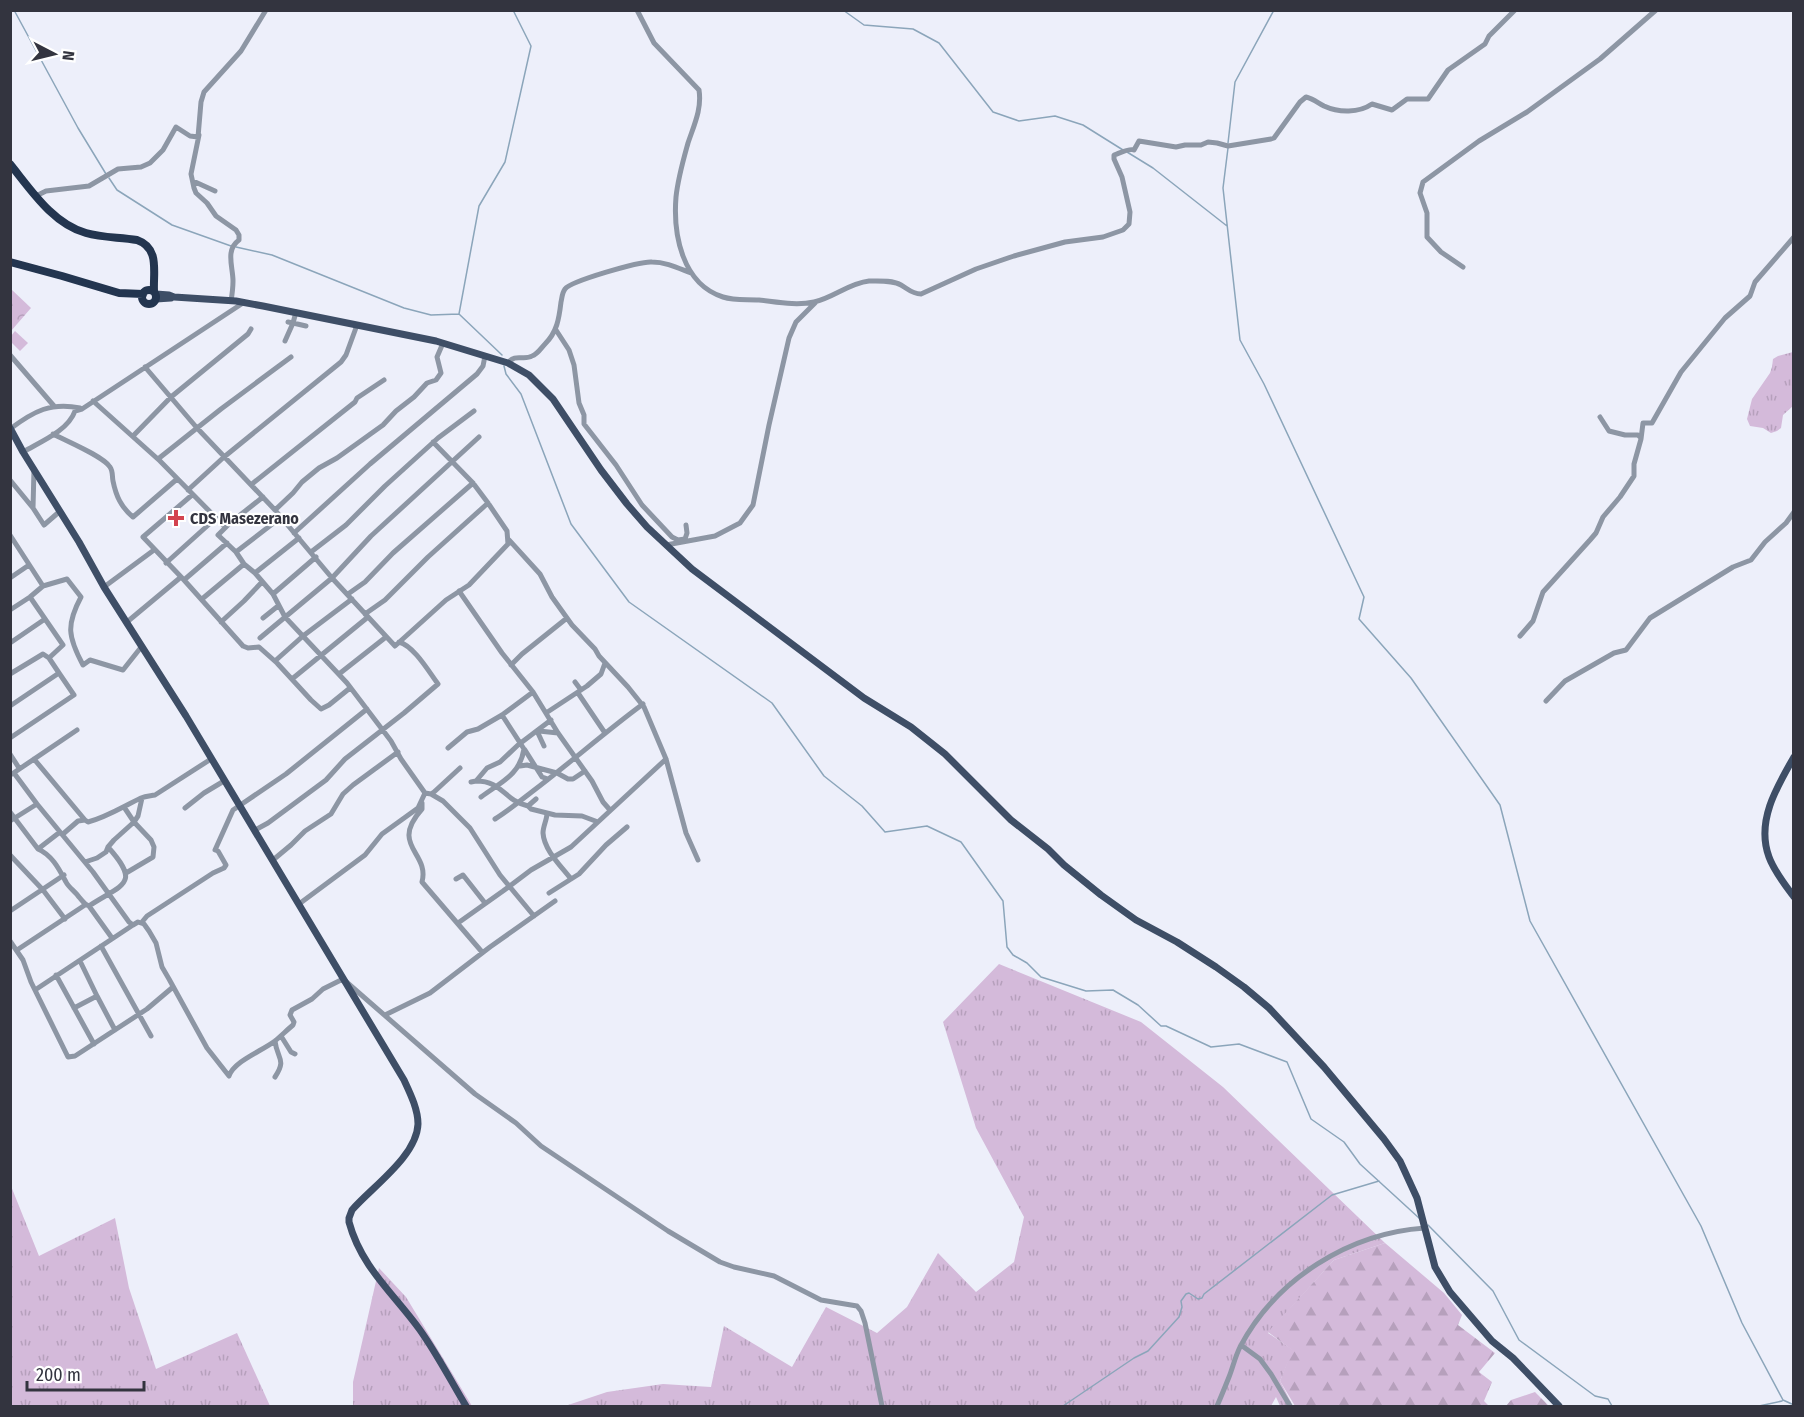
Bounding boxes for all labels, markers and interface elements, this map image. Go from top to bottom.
north arrow [24,24,84,84]
text: N [58,50,78,62]
marker: CDS Masezerano [167,509,185,527]
place label: CDS Masezerano [190,509,299,528]
scale bar [27,1354,144,1392]
text: 200 m [36,1364,81,1386]

